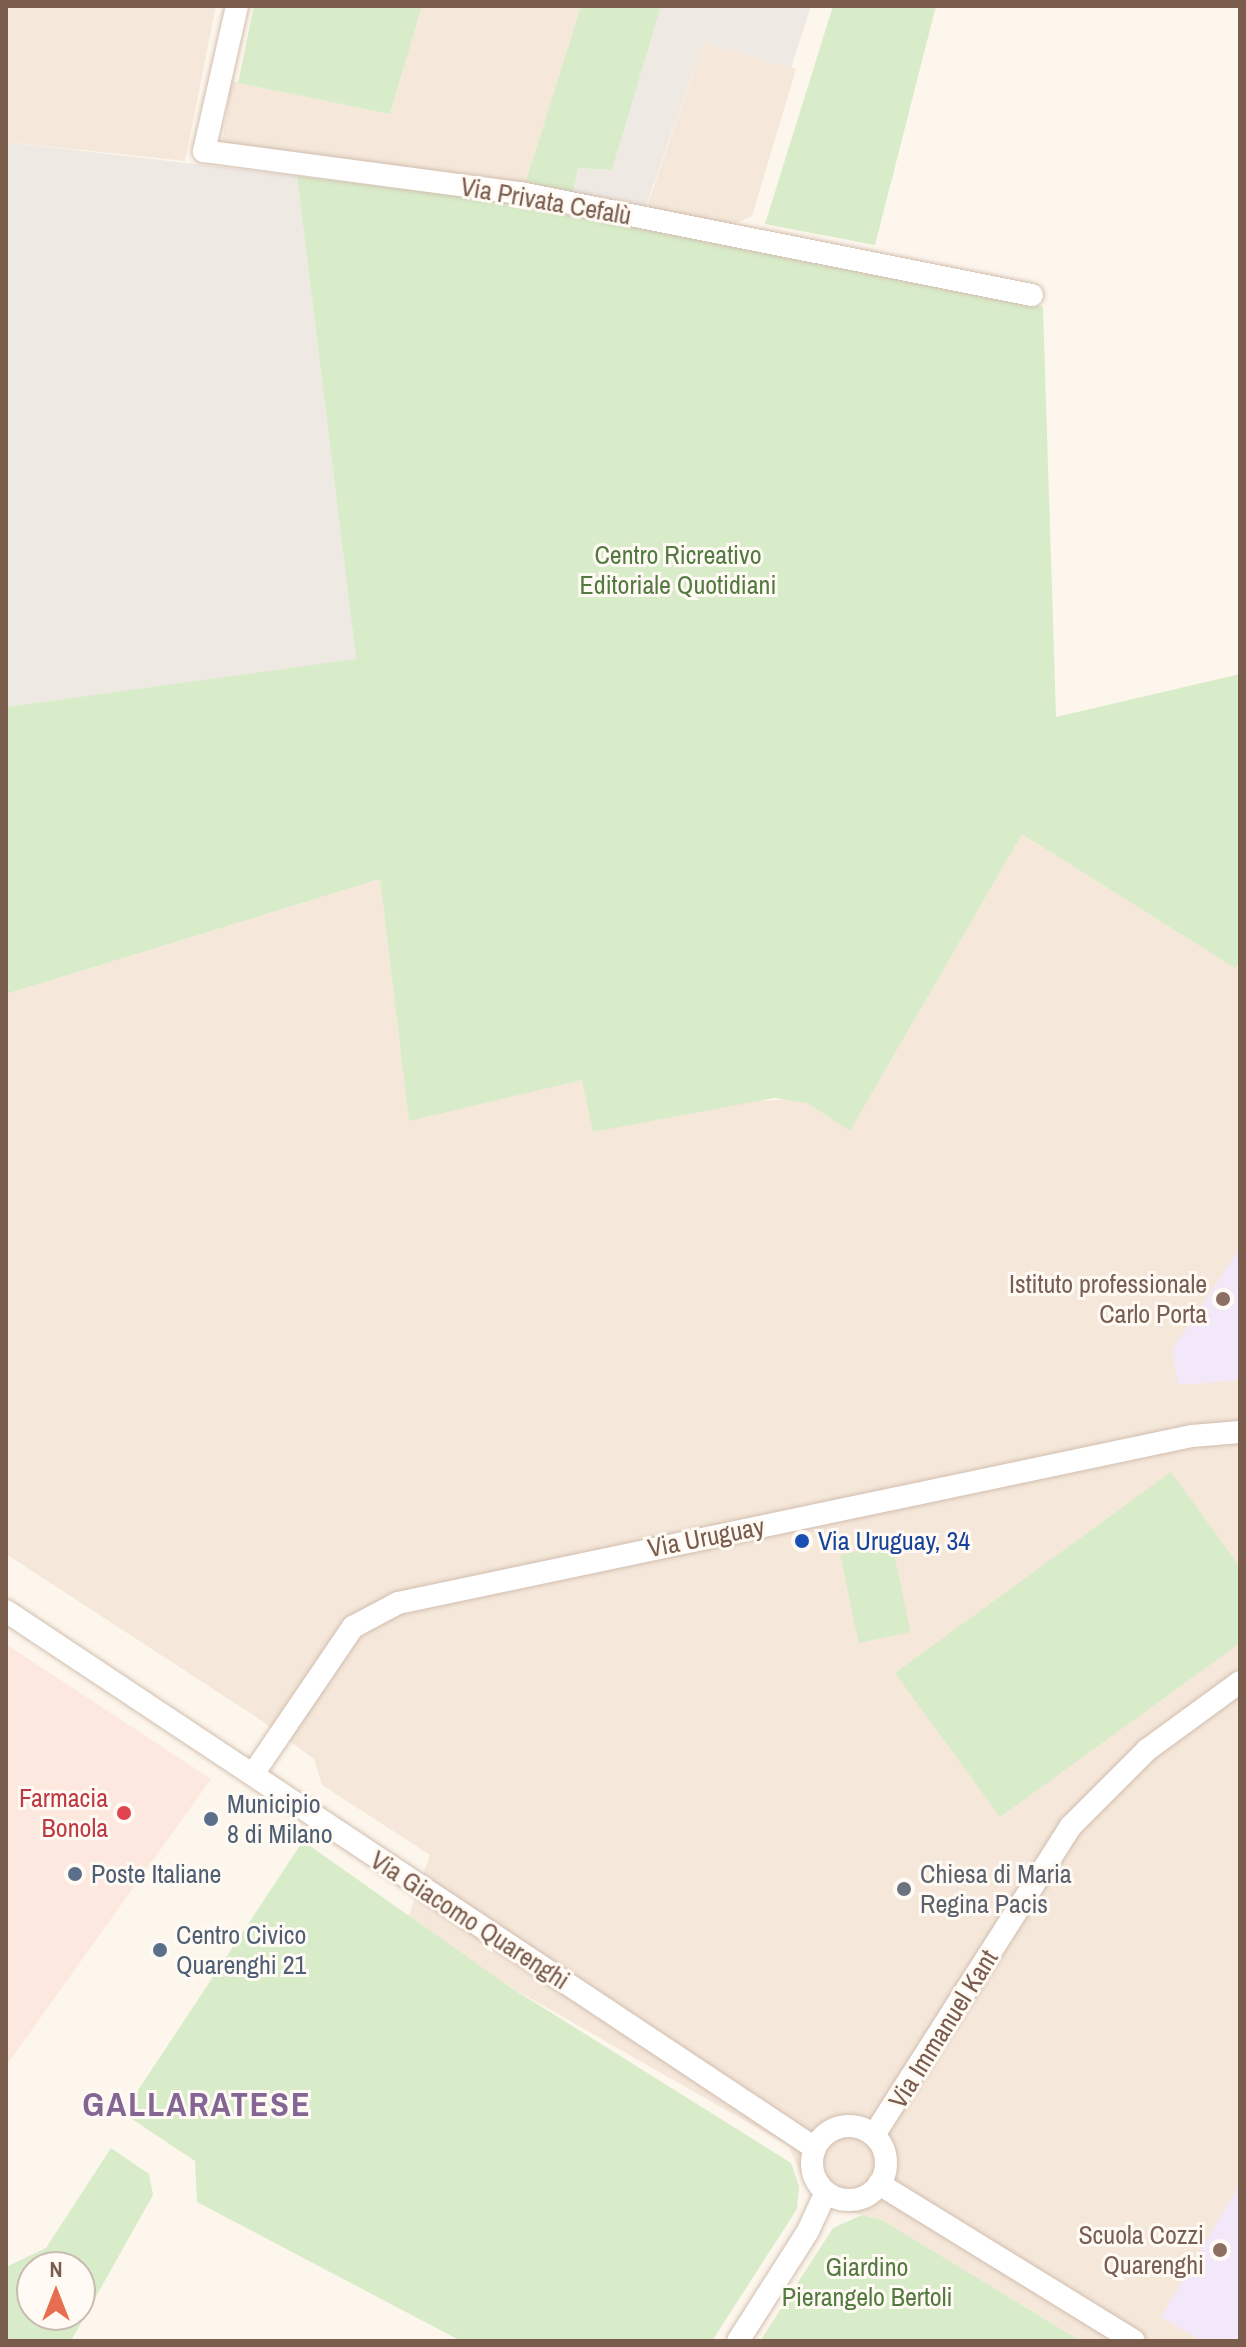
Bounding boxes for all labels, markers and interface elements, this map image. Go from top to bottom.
street label: Via Privata Cefalù [458,171,634,231]
park label: Centro Ricreativo Editoriale Quotidiani [580,539,776,600]
place label: Istituto professionale Carlo Porta [1009,1268,1207,1330]
marker: Istituto professionale Carlo Porta [1214,1290,1232,1308]
street label: Via Uruguay [645,1510,767,1564]
place label: Via Uruguay, 34 [818,1525,970,1557]
marker: Via Uruguay, 34 [793,1532,811,1550]
place label: Farmacia Bonola [19,1782,108,1844]
place label: Municipio 8 di Milano [227,1788,332,1850]
marker: Farmacia Bonola [115,1804,133,1822]
marker: Municipio 8 di Milano [202,1810,220,1828]
street label: Via Giacomo Quarenghi [365,1844,575,1996]
place label: Poste Italiane [91,1858,221,1890]
place label: Chiesa di Maria Regina Pacis [920,1858,1072,1920]
marker: Poste Italiane [66,1865,84,1883]
marker: Chiesa di Maria Regina Pacis [895,1880,913,1898]
place label: Centro Civico Quarenghi 21 [176,1919,306,1980]
marker: Centro Civico Quarenghi 21 [151,1941,169,1959]
street label: Via Immanuel Kant [882,1944,1004,2114]
district label: GALLARATESE [82,2085,312,2125]
place label: Scuola Cozzi Quarenghi [1078,2219,1204,2280]
marker: Scuola Cozzi Quarenghi [1211,2241,1229,2259]
north arrow [16,2251,96,2331]
park label: Giardino Pierangelo Bertoli [782,2251,952,2312]
text: N [49,2254,63,2284]

